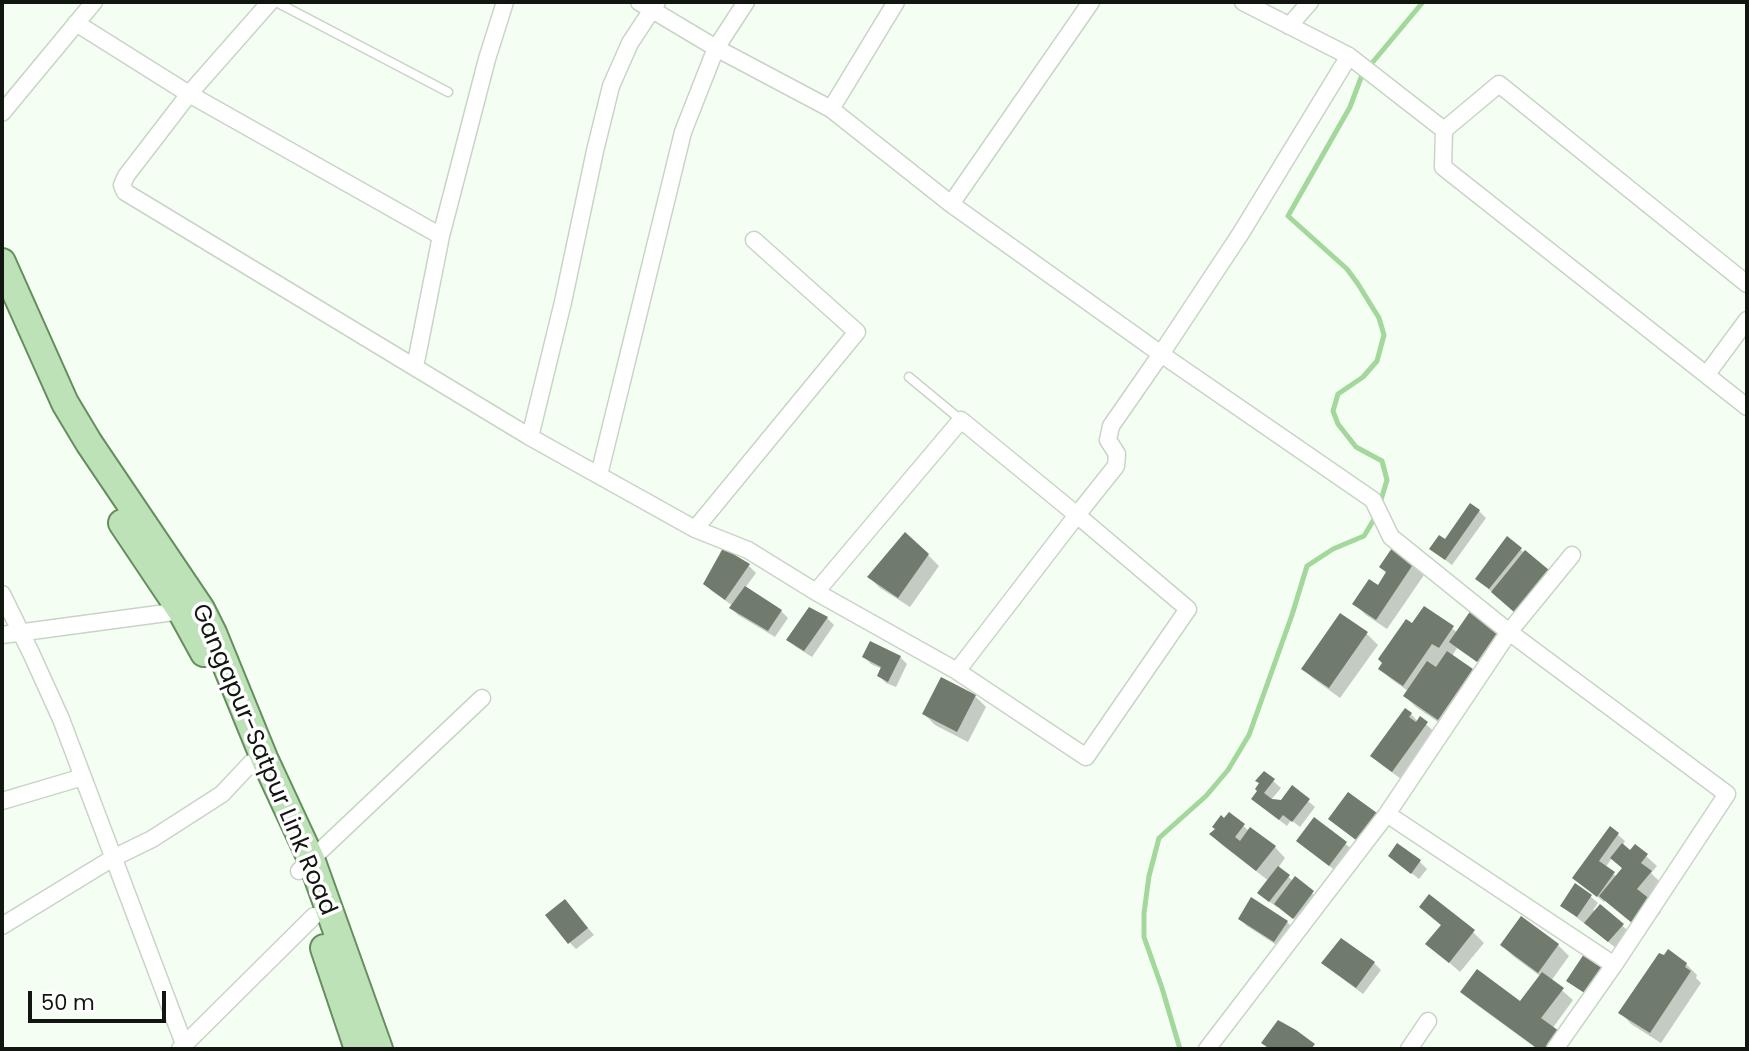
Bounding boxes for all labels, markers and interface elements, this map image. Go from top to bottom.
street label: Gangapur-Satpur Link Road [184,600,342,920]
scale bar [32,978,170,1022]
text: 50 m [41,988,95,1017]

